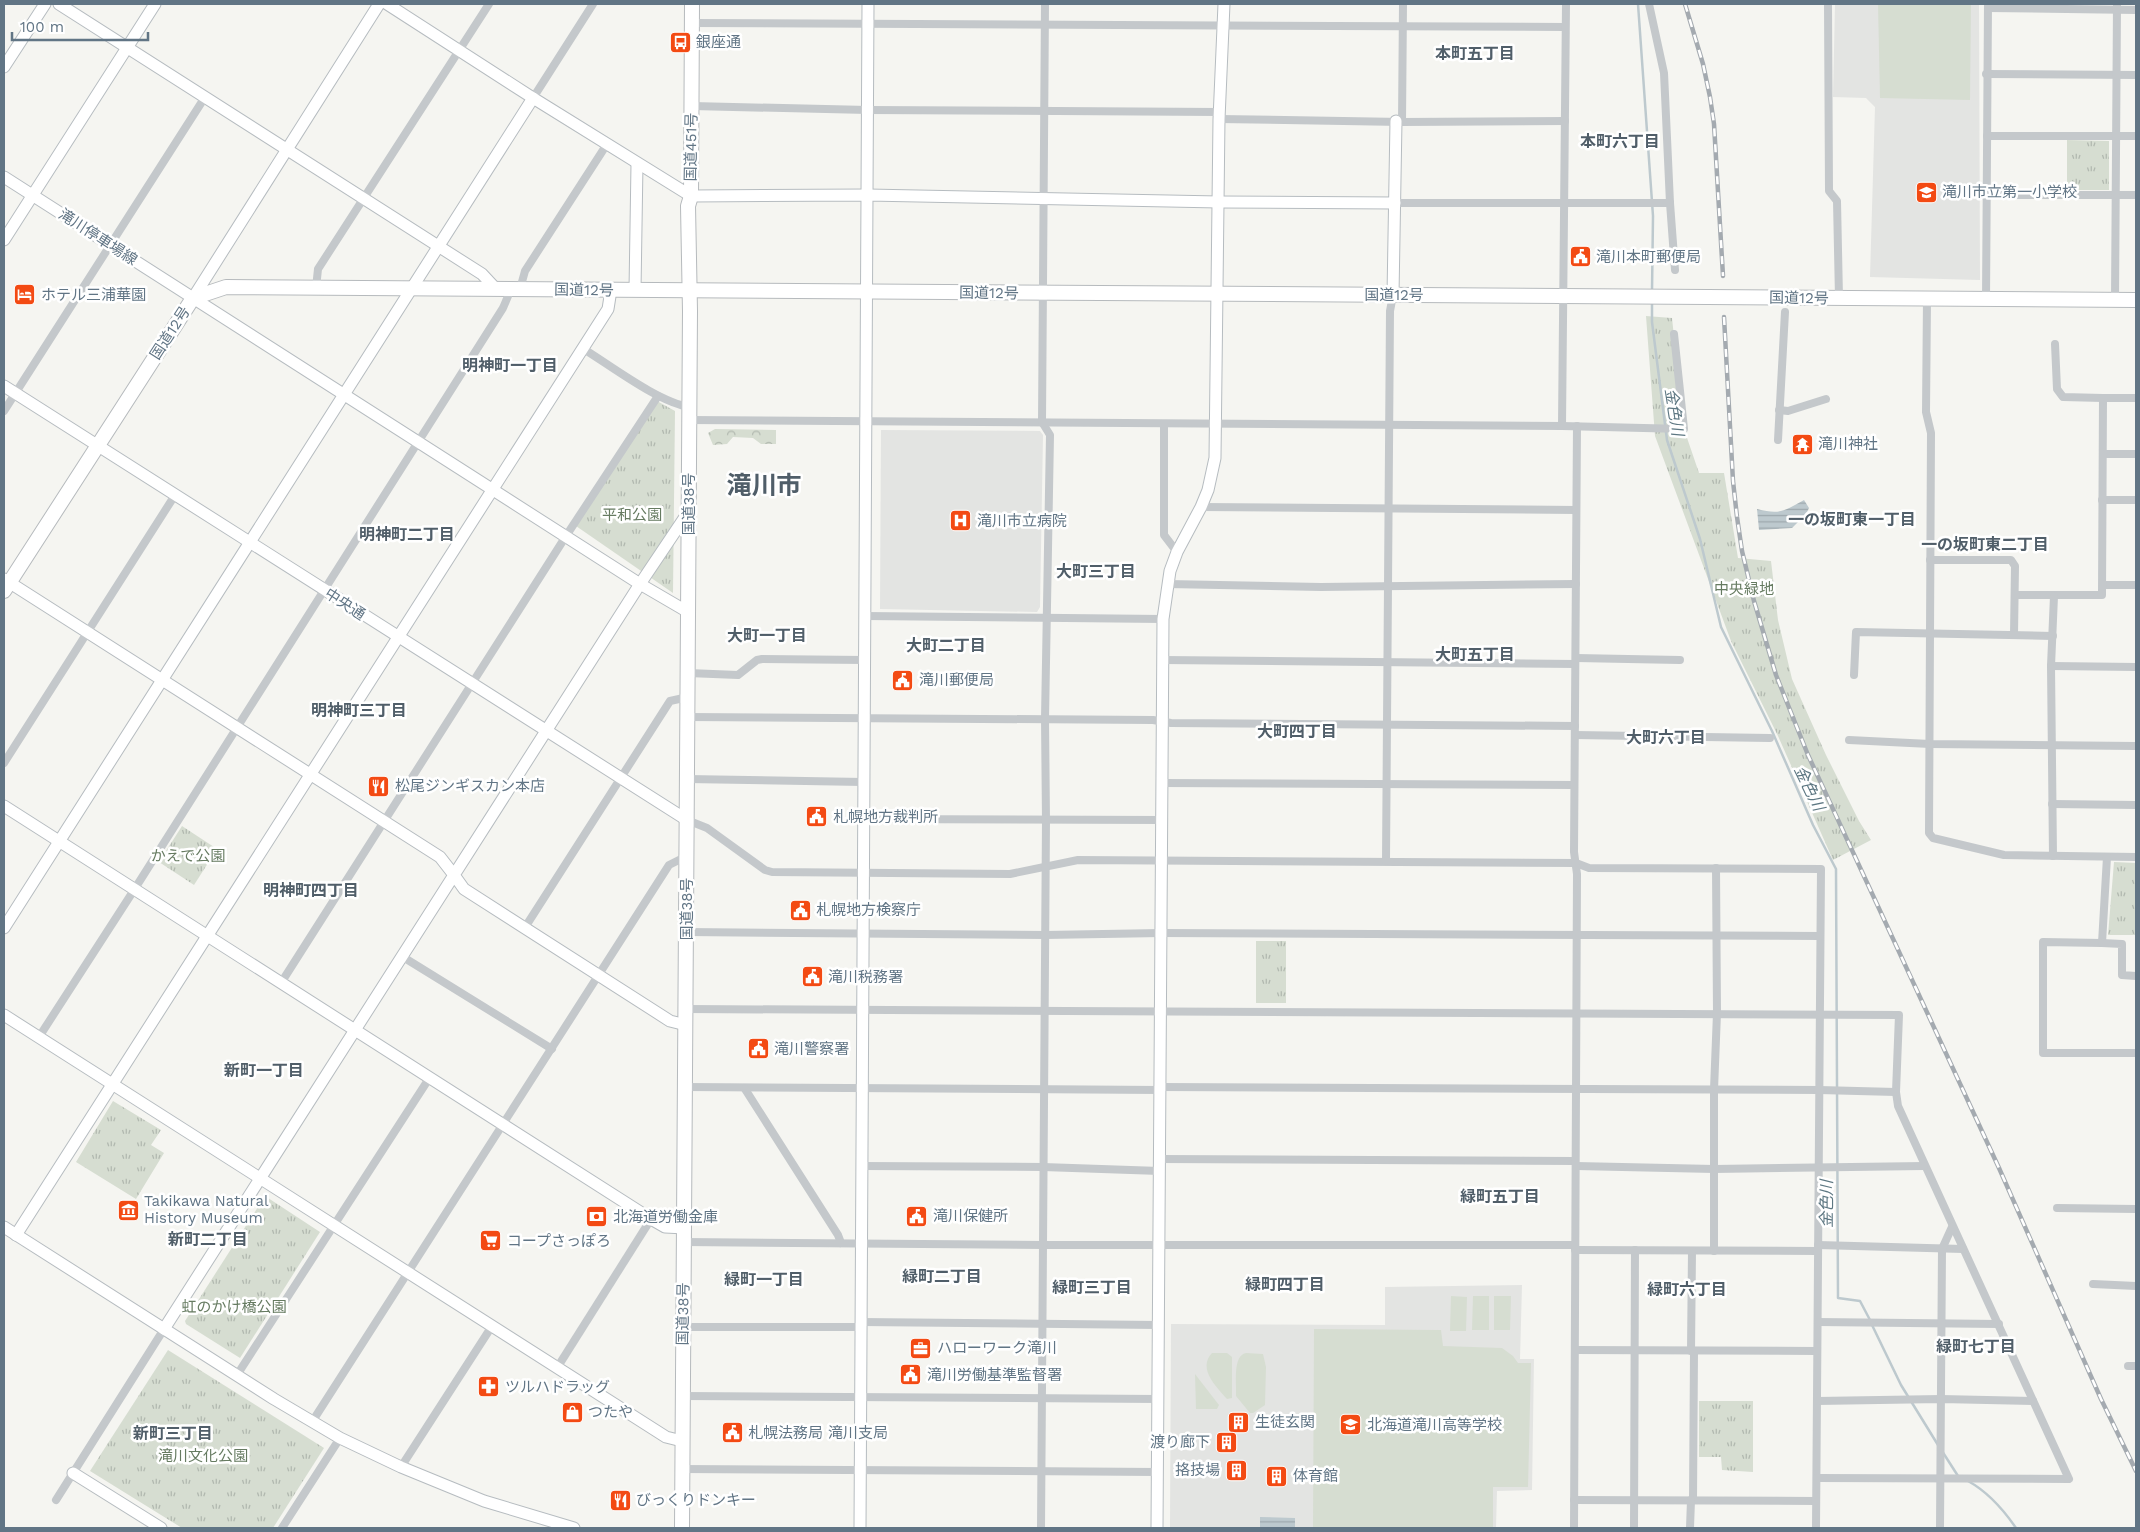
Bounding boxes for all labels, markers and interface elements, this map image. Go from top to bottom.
scale bar [12,10,149,42]
text: 100 m [20,18,64,36]
bus stop icon: 銀座通 [668,30,692,54]
place label: 銀座通 [696,33,741,51]
district label: 本町五丁目 [1435,44,1515,63]
street label: 国道451号 [681,112,701,182]
district label: 本町六丁目 [1580,132,1660,151]
school or university icon: 滝川市立第一小学校 [1914,180,1938,204]
place label: 滝川市立第一小学校 [1942,183,2077,201]
street label: 滝川停車場線 [55,205,141,269]
public building icon: 滝川本町郵便局 [1568,245,1592,269]
place label: 滝川本町郵便局 [1596,248,1701,266]
street label: 国道12号 [554,280,614,300]
hotel icon: ホテル三浦華園 [13,283,37,307]
street label: 国道12号 [959,283,1019,303]
place label: ホテル三浦華園 [41,286,146,304]
street label: 国道12号 [1364,286,1424,304]
street label: 国道12号 [1769,288,1829,308]
street label: 国道12号 [146,303,194,363]
district label: 明神町一丁目 [462,356,558,375]
water label: 金色川 [1661,387,1688,439]
temple icon: 滝川神社 [1790,432,1814,456]
place label: 滝川神社 [1818,435,1878,453]
district label: 滝川市 [726,471,802,500]
street label: 国道38号 [680,473,698,536]
park label: 平和公園 [602,506,662,524]
hospital icon: 滝川市立病院 [949,509,973,533]
district label: 一の坂町東一丁目 [1788,510,1916,529]
place label: 滝川市立病院 [977,512,1067,530]
district label: 明神町二丁目 [359,525,455,544]
district label: 一の坂町東二丁目 [1921,535,2049,554]
district label: 大町三丁目 [1056,562,1136,581]
park label: 中央緑地 [1714,580,1774,598]
street label: 中央通 [321,584,369,624]
district label: 大町一丁目 [727,626,807,645]
district label: 大町二丁目 [906,636,986,655]
district label: 大町五丁目 [1435,645,1515,664]
public building icon: 滝川郵便局 [891,668,915,692]
place label: 滝川郵便局 [919,671,994,689]
district label: 明神町三丁目 [311,701,407,720]
district label: 大町四丁目 [1257,722,1337,741]
district label: 大町六丁目 [1626,728,1706,747]
water label: 金色川 [1790,762,1829,816]
restaurant icon: 松尾ジンギスカン本店 [367,774,391,798]
place label: 松尾ジンギスカン本店 [395,777,545,795]
public building icon: 札幌地方裁判所 [805,805,829,829]
place label: 札幌地方裁判所 [833,808,938,826]
park label: かえで公園 [151,847,225,865]
street label: 国道38号 [678,878,696,941]
district label: 明神町四丁目 [263,881,359,900]
public building icon: 札幌地方検察庁 [788,898,812,922]
place label: 札幌地方検察庁 [816,901,921,919]
public building icon: 滝川税務署 [800,965,824,989]
place label: 滝川税務署 [828,968,903,986]
public building icon: 滝川警察署 [746,1037,770,1061]
place label: 滝川警察署 [774,1040,849,1058]
district label: 新町一丁目 [224,1061,304,1080]
water label: 金色川 [1817,1178,1836,1228]
district label: 緑町五丁目 [1460,1187,1540,1206]
place label: Takikawa Natural History Museum [144,1192,269,1227]
museum icon: Takikawa Natural History Museum [116,1198,140,1222]
public building icon: 滝川保健所 [905,1204,929,1228]
bank icon: 北海道労働金庫 [585,1205,609,1229]
place label: 滝川保健所 [933,1207,1008,1225]
place label: 北海道労働金庫 [613,1208,718,1226]
supermarket icon: コープさっぽろ [479,1229,503,1253]
district label: 新町二丁目 [168,1230,248,1249]
place label: コープさっぽろ [507,1232,611,1250]
district label: 緑町二丁目 [902,1267,982,1286]
district label: 緑町一丁目 [724,1270,804,1289]
district label: 緑町四丁目 [1245,1275,1325,1294]
district label: 緑町三丁目 [1052,1278,1132,1297]
district label: 緑町六丁目 [1647,1280,1727,1299]
street label: 国道38号 [673,1282,693,1346]
park label: 虹のかけ橋公園 [181,1298,287,1316]
office icon: ハローワーク滝川 [909,1336,933,1360]
district label: 緑町七丁目 [1936,1337,2016,1356]
place label: ハローワーク滝川 [937,1339,1057,1357]
public building icon: 滝川労働基準監督署 [899,1363,923,1387]
place label: 滝川労働基準監督署 [927,1366,1062,1384]
pharmacy icon: ツルハドラッグ [477,1375,501,1399]
place label: ツルハドラッグ [505,1378,610,1396]
shop icon: つたや [560,1400,584,1424]
place label: つたや [588,1403,633,1421]
building icon: 生徒玄関 [1227,1410,1251,1434]
place label: 生徒玄関 [1255,1413,1315,1431]
school or university icon: 北海道滝川高等学校 [1339,1413,1363,1437]
place label: 北海道滝川高等学校 [1367,1416,1502,1434]
public building icon: 札幌法務局 滝川支局 [720,1421,744,1445]
district label: 新町三丁目 [133,1424,213,1443]
place label: 札幌法務局 滝川支局 [748,1424,888,1442]
building icon: 渡り廊下 [1214,1430,1238,1454]
place label: 渡り廊下 [1150,1433,1210,1451]
park label: 滝川文化公園 [158,1447,248,1465]
building icon: 挌技場 [1224,1458,1248,1482]
place label: 挌技場 [1175,1461,1220,1479]
building icon: 体育館 [1265,1464,1289,1488]
place label: 体育館 [1293,1467,1338,1485]
restaurant icon: びっくりドンキー [608,1488,632,1512]
place label: びっくりドンキー [636,1491,756,1509]

